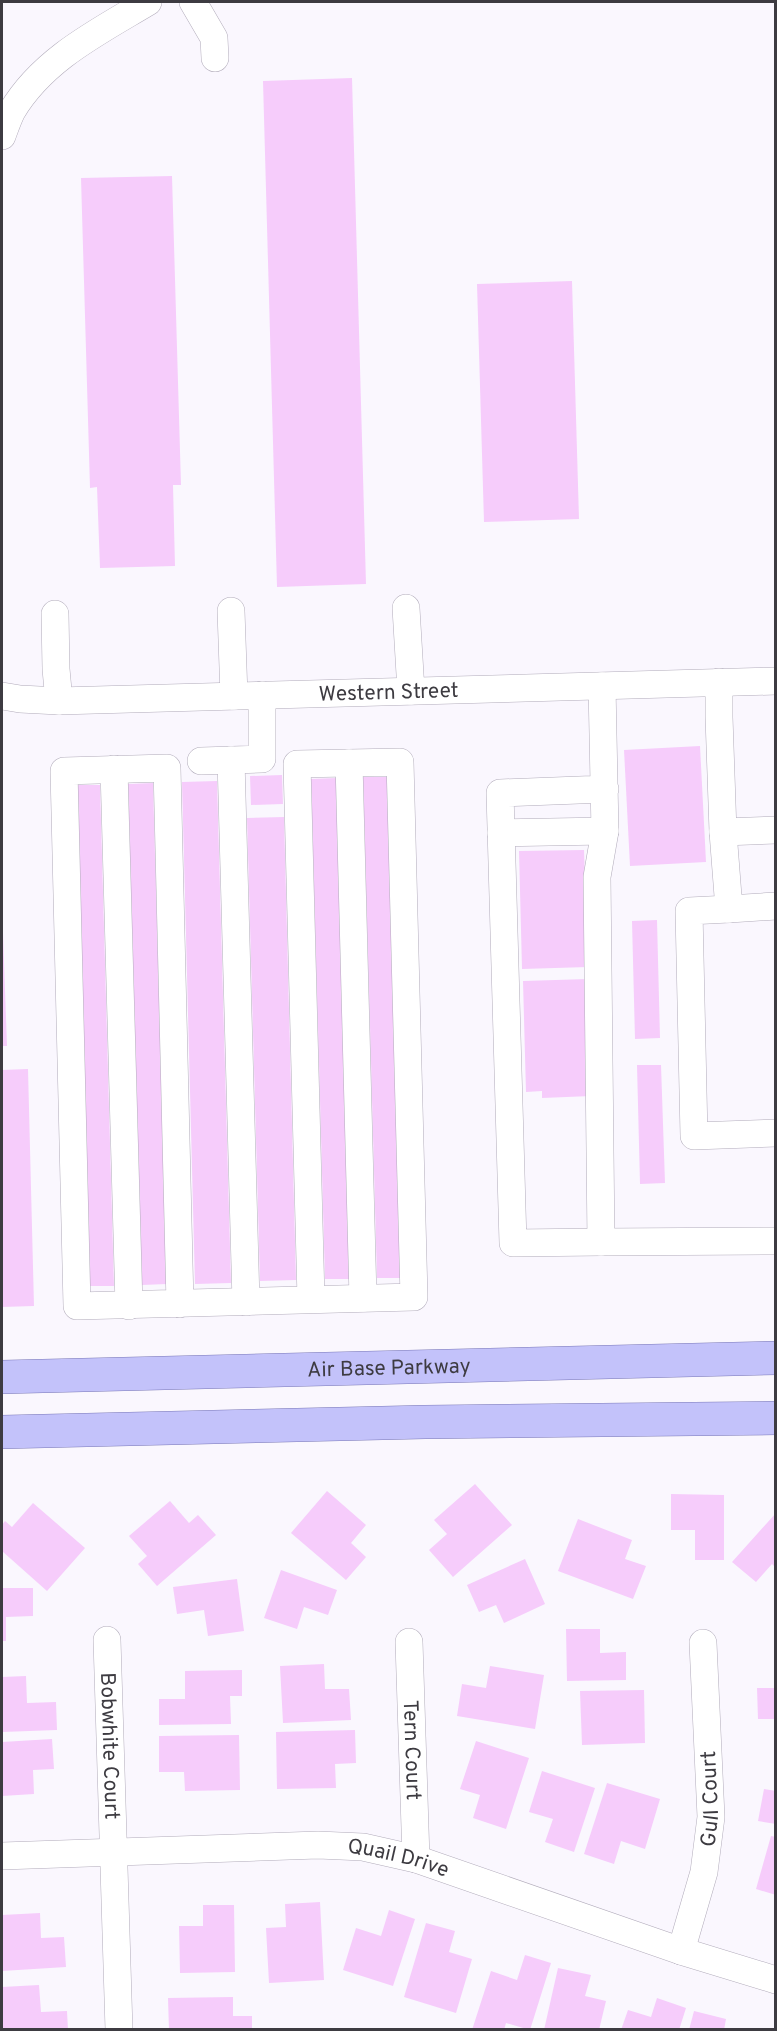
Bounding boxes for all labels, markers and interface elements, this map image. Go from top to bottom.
street label: Western Street [318,678,459,709]
street label: Air Base Parkway [307,1353,471,1385]
street label: Bobwhite Court [93,1672,125,1820]
street label: Tern Court [396,1699,426,1801]
street label: Gull Court [695,1750,726,1848]
street label: Quail Drive [347,1834,452,1884]

